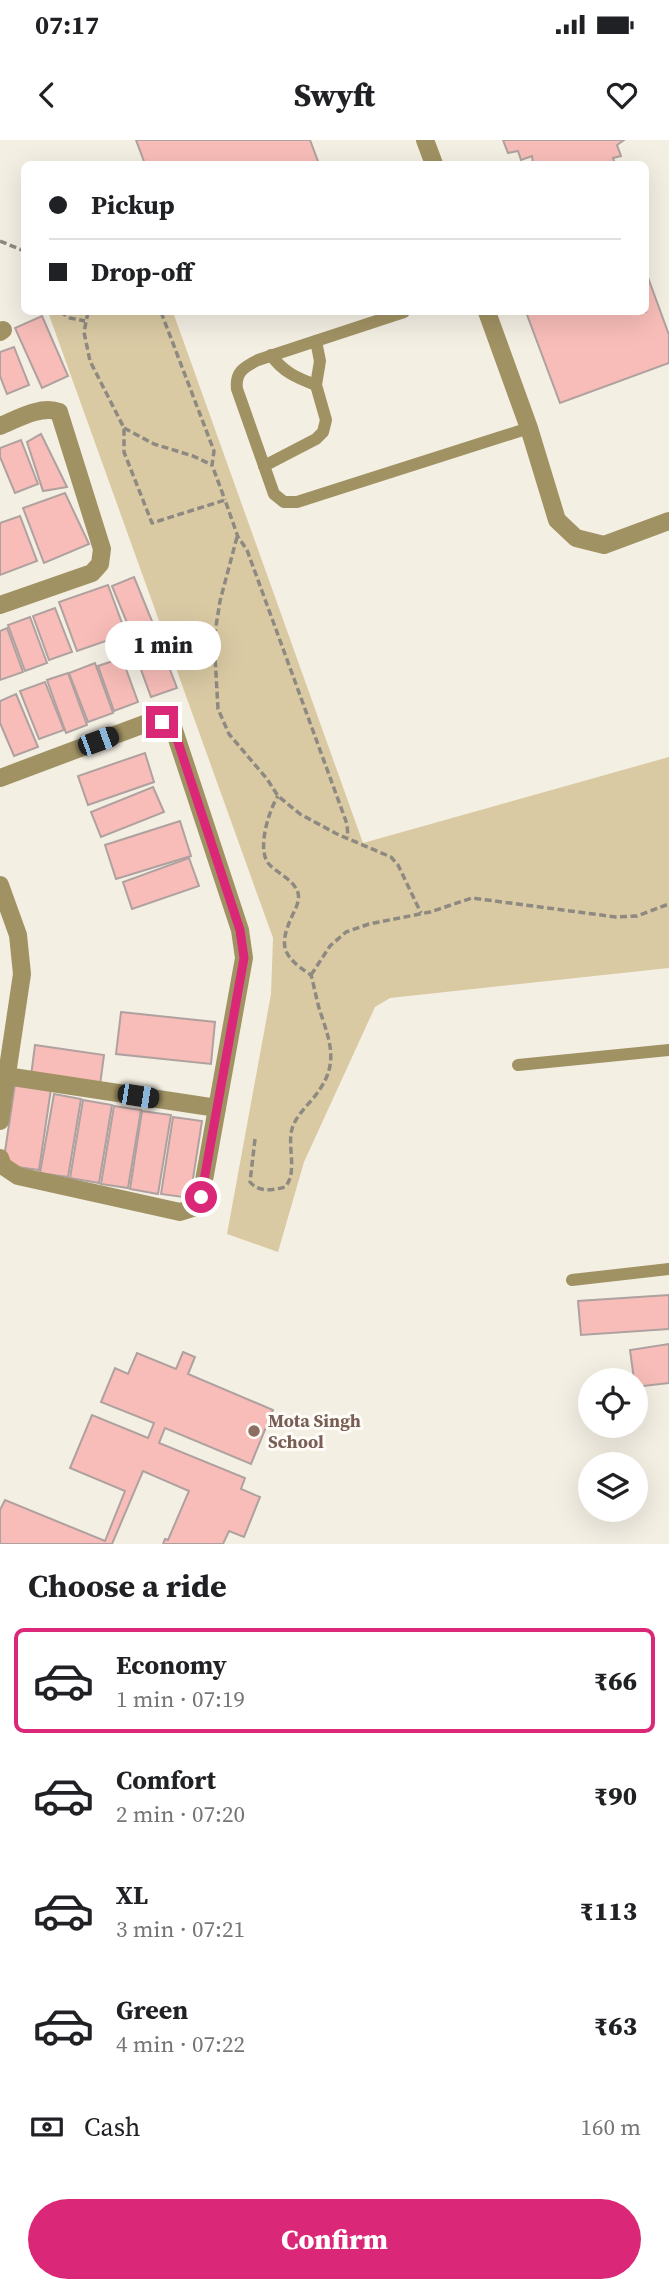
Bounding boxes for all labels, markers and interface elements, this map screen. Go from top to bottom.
text: 07:17 [35,7,99,43]
text: Swyft [294,73,375,117]
icon: back [28,76,66,114]
icon: heart [603,76,641,114]
text: Pickup [91,187,175,223]
text: Drop-off [91,254,193,290]
callout: 1 min [104,620,220,670]
text: 1 min [133,629,193,661]
route end [146,706,178,738]
car [75,724,122,758]
car [116,1082,161,1110]
route start [185,1181,217,1213]
map controls [578,1368,648,1522]
button: locate [578,1368,648,1438]
place label: Mota Singh School [268,1408,361,1454]
marker: Mota Singh School [246,1423,262,1439]
button: layers [578,1452,648,1522]
text: Choose a ride [28,1564,227,1608]
text: Economy [116,1647,227,1683]
icon: car [32,1649,95,1712]
text: ₹66 [594,1663,637,1699]
text: 1 min · 07:19 [116,1683,245,1715]
text: Comfort [116,1762,216,1798]
icon: car [32,1764,95,1827]
text: ₹90 [594,1778,637,1814]
text: 2 min · 07:20 [116,1798,245,1830]
text: XL [116,1877,148,1913]
icon: car [32,1879,95,1942]
text: ₹113 [580,1893,637,1929]
text: 3 min · 07:21 [116,1913,245,1945]
text: Green [116,1992,188,2028]
icon: car [32,1994,95,2057]
text: ₹63 [594,2008,637,2044]
text: 4 min · 07:22 [116,2028,245,2060]
icon: cash [28,2108,66,2146]
text: Cash [84,2109,140,2145]
text: 160 m [580,2111,641,2143]
button: Confirm [28,2199,641,2279]

